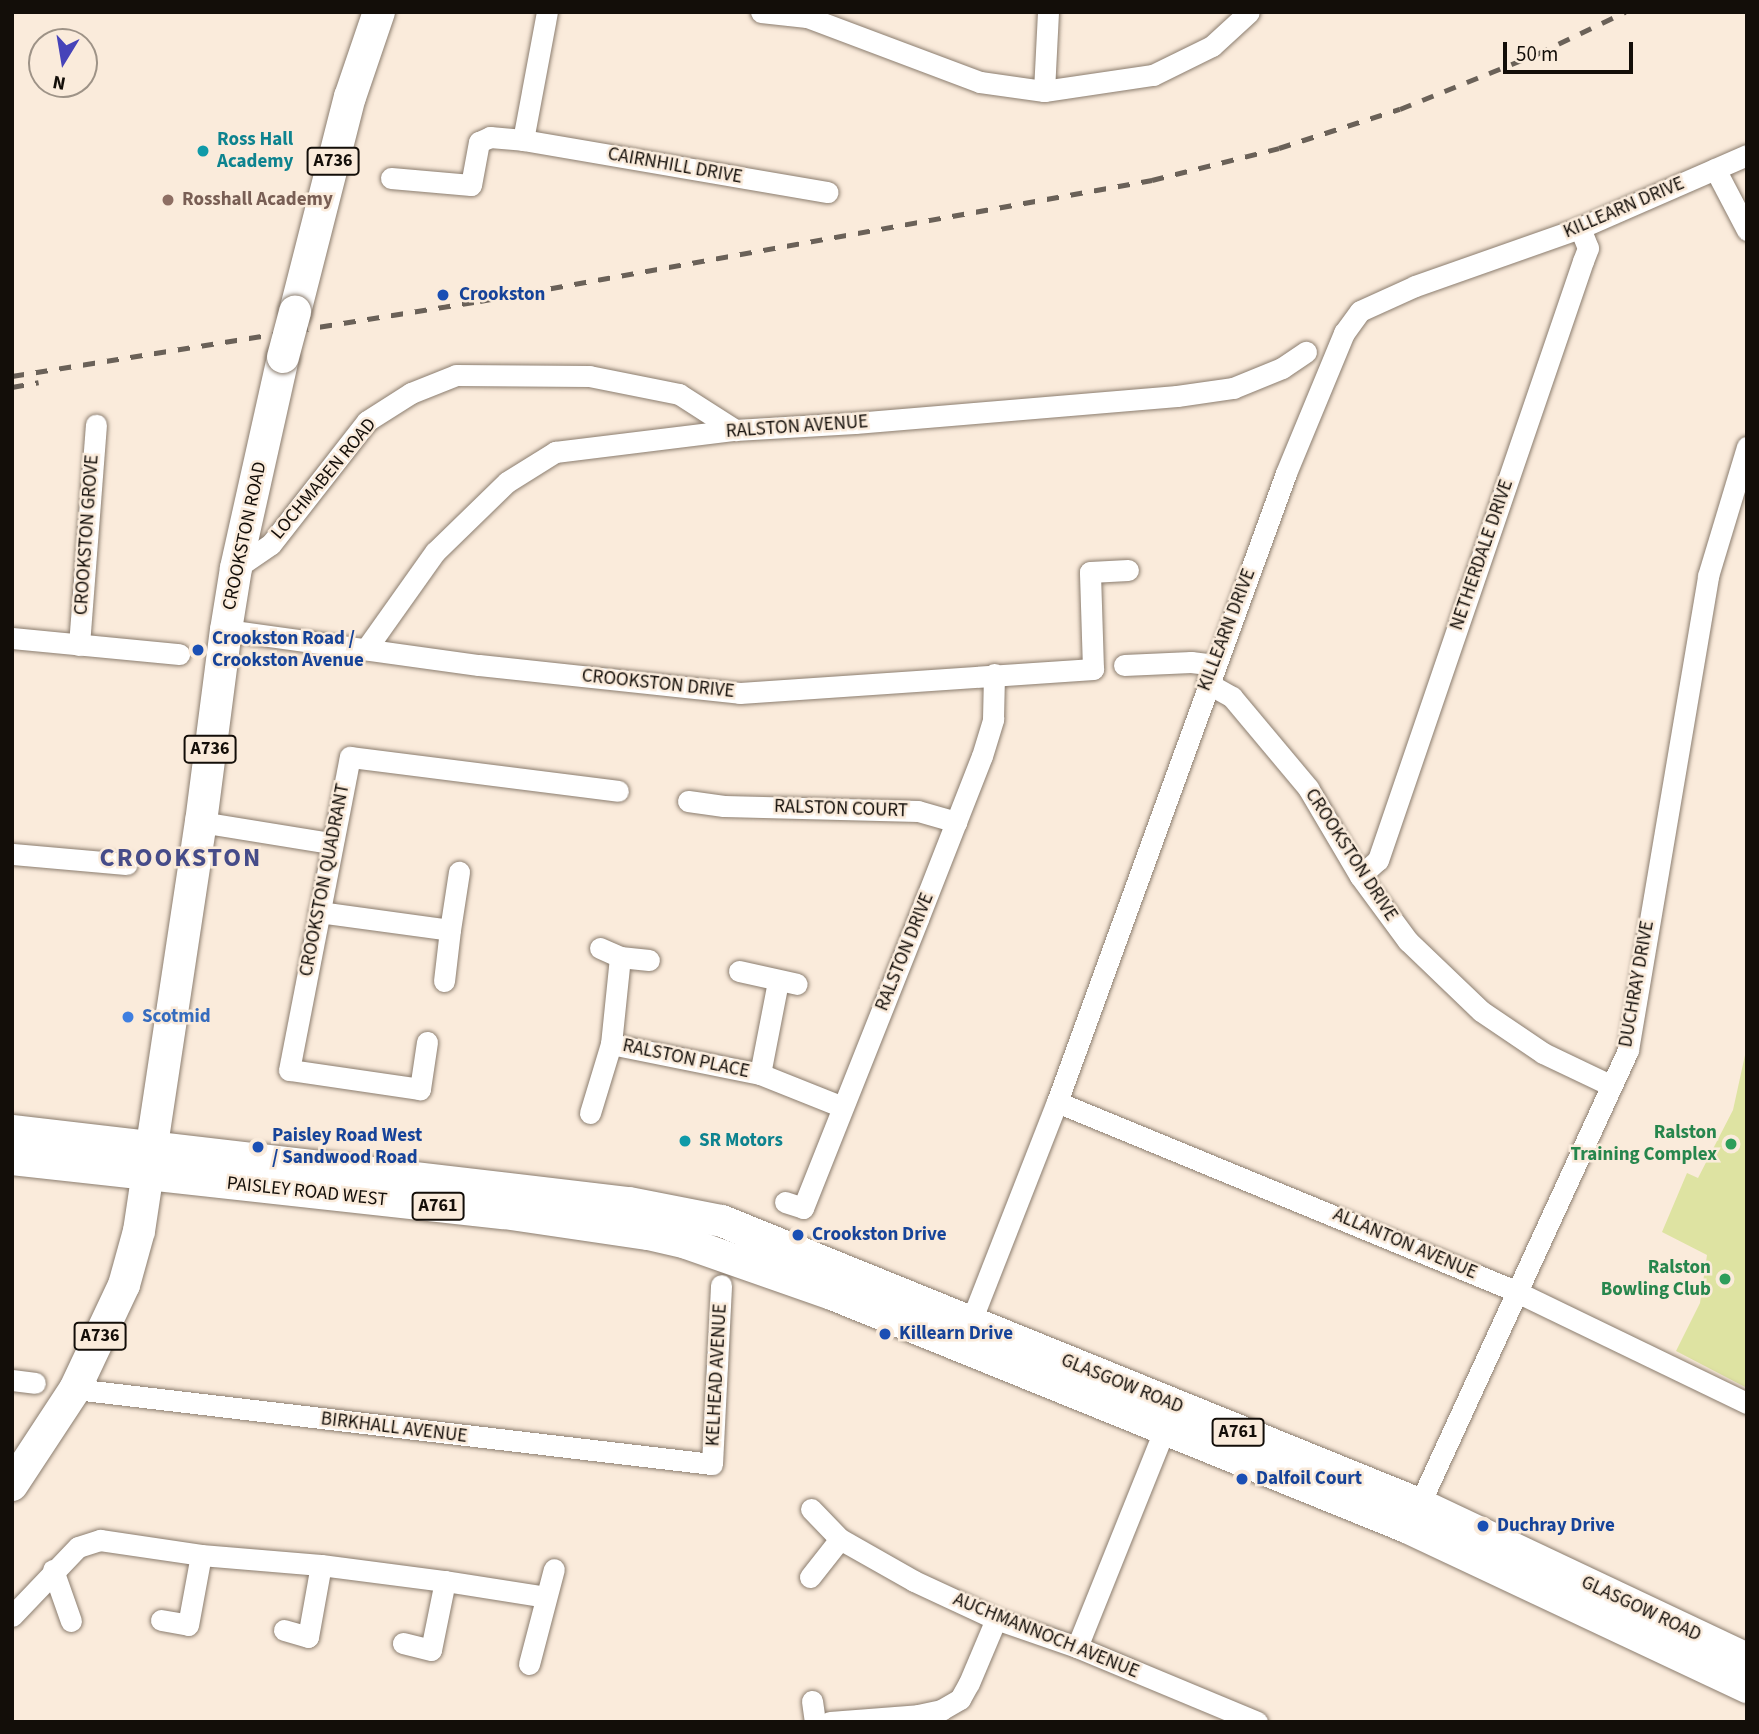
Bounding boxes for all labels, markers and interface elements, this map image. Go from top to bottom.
north arrow [28,28,98,98]
scale bar [1507,28,1636,72]
text: 50 m [1516,39,1558,69]
text: N [51,68,68,97]
place label: Ross Hall Academy [217,129,294,173]
marker: Ross Hall Academy [195,143,211,159]
street label: CAIRNHILL DRIVE [606,143,744,189]
road number: A736 [305,146,361,176]
street label: KILLEARN DRIVE [1560,172,1688,244]
place label: Rosshall Academy [182,189,333,211]
marker: Rosshall Academy [160,192,176,208]
place label: Crookston [459,284,545,306]
marker: Crookston [433,285,453,305]
street label: RALSTON AVENUE [725,411,869,443]
street label: LOCHMABEN ROAD [267,414,381,544]
street label: CROOKSTON GROVE [70,454,104,616]
street label: CROOKSTON ROAD [218,460,272,612]
street label: NETHERDALE DRIVE [1446,477,1518,633]
street label: KILLEARN DRIVE [1193,566,1261,694]
place label: Crookston Road / Crookston Avenue [212,628,364,672]
marker: Crookston Road / Crookston Avenue [190,642,206,658]
street label: CROOKSTON DRIVE [581,665,735,703]
road number: A736 [182,734,238,764]
street label: CROOKSTON QUADRANT [295,782,355,978]
street label: CROOKSTON DRIVE [1300,785,1402,925]
street label: RALSTON COURT [774,795,908,823]
district label: CROOKSTON [101,842,261,874]
street label: RALSTON DRIVE [871,890,939,1014]
street label: DUCHRAY DRIVE [1615,919,1659,1049]
place label: Scotmid [142,1006,211,1028]
marker: Scotmid [120,1009,136,1025]
street label: RALSTON PLACE [620,1034,752,1084]
place label: Ralston Training Complex [1571,1122,1717,1166]
place label: Paisley Road West / Sandwood Road [272,1125,422,1169]
place label: SR Motors [699,1130,783,1152]
marker: SR Motors [677,1133,693,1149]
marker: Ralston Training Complex [1723,1136,1739,1152]
marker: Paisley Road West / Sandwood Road [250,1139,266,1155]
street label: PAISLEY ROAD WEST [226,1172,388,1212]
road number: A761 [410,1191,466,1220]
street label: ALLANTON AVENUE [1330,1203,1480,1285]
place label: Crookston Drive [812,1224,947,1246]
marker: Crookston Drive [790,1227,806,1243]
place label: Ralston Bowling Club [1601,1257,1711,1301]
marker: Ralston Bowling Club [1717,1271,1733,1287]
street label: KELHEAD AVENUE [702,1303,732,1447]
road number: A736 [72,1322,128,1350]
place label: Killearn Drive [899,1323,1013,1345]
marker: Killearn Drive [877,1326,893,1342]
street label: GLASGOW ROAD [1058,1349,1186,1419]
street label: BIRKHALL AVENUE [319,1408,469,1448]
road number: A761 [1210,1418,1266,1447]
place label: Dalfoil Court [1256,1468,1362,1490]
marker: Dalfoil Court [1234,1471,1250,1487]
place label: Duchray Drive [1497,1515,1615,1537]
marker: Duchray Drive [1475,1518,1491,1534]
street label: GLASGOW ROAD [1577,1571,1705,1647]
street label: AUCHMANNOCH AVENUE [950,1588,1142,1684]

